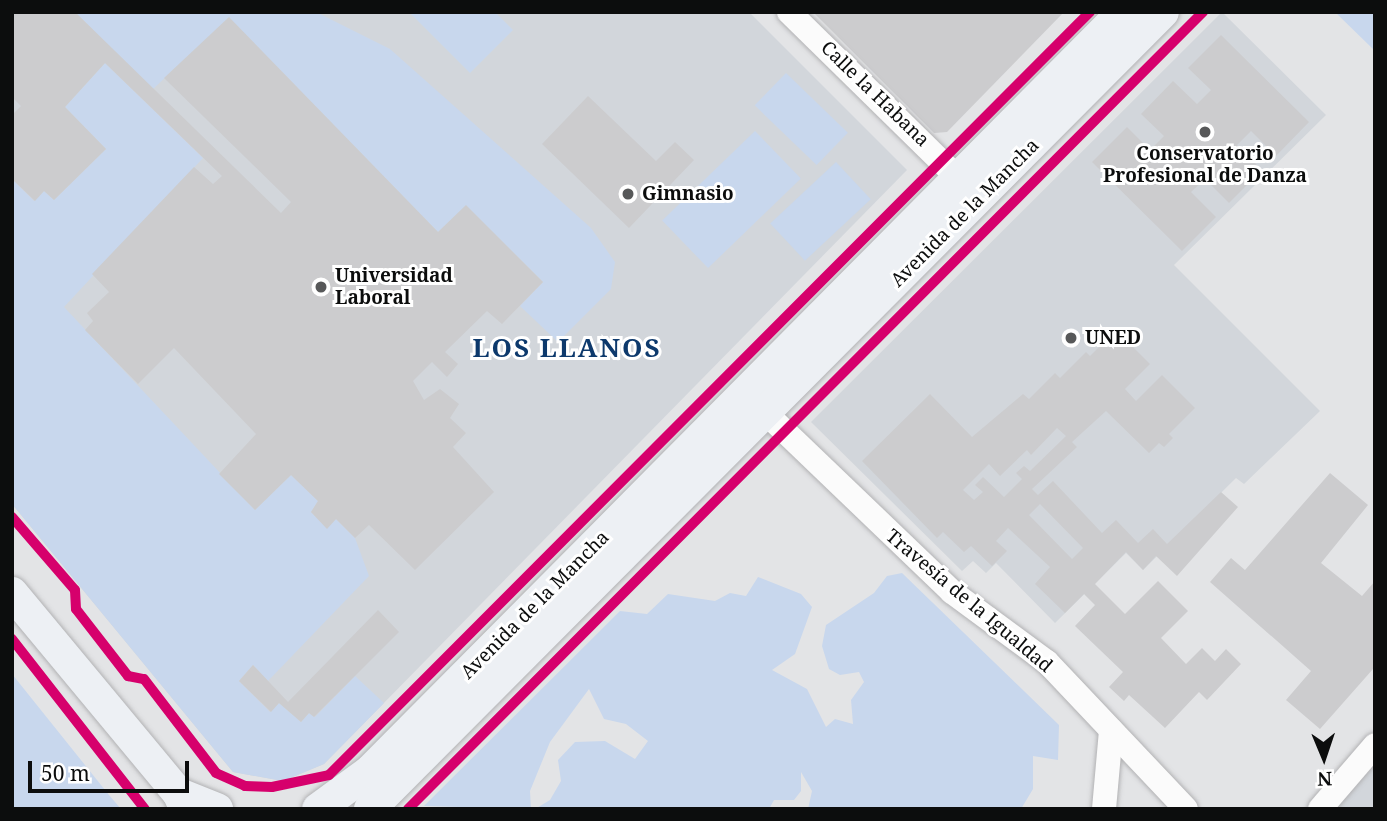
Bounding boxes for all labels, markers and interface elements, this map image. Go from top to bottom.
street label: Calle la Habana [816,37,934,151]
marker: Conservatorio Profesional de Danza [1197,124,1213,140]
street label: Avenida de la Mancha [886,134,1044,292]
place label: Conservatorio Profesional de Danza [1103,143,1307,187]
place label: Gimnasio [642,183,734,205]
marker: Gimnasio [620,186,636,202]
place label: Universidad Laboral [335,265,453,309]
marker: Universidad Laboral [313,279,329,295]
place label: UNED [1085,327,1141,349]
marker: UNED [1063,330,1079,346]
district label: LOS LLANOS [474,332,660,364]
street label: Travesía de la Igualdad [881,525,1057,677]
street label: Avenida de la Mancha [456,526,614,684]
north arrow [1289,723,1359,793]
scale bar [32,748,192,792]
text: 50 m [41,759,90,787]
text: N [1317,766,1333,792]

